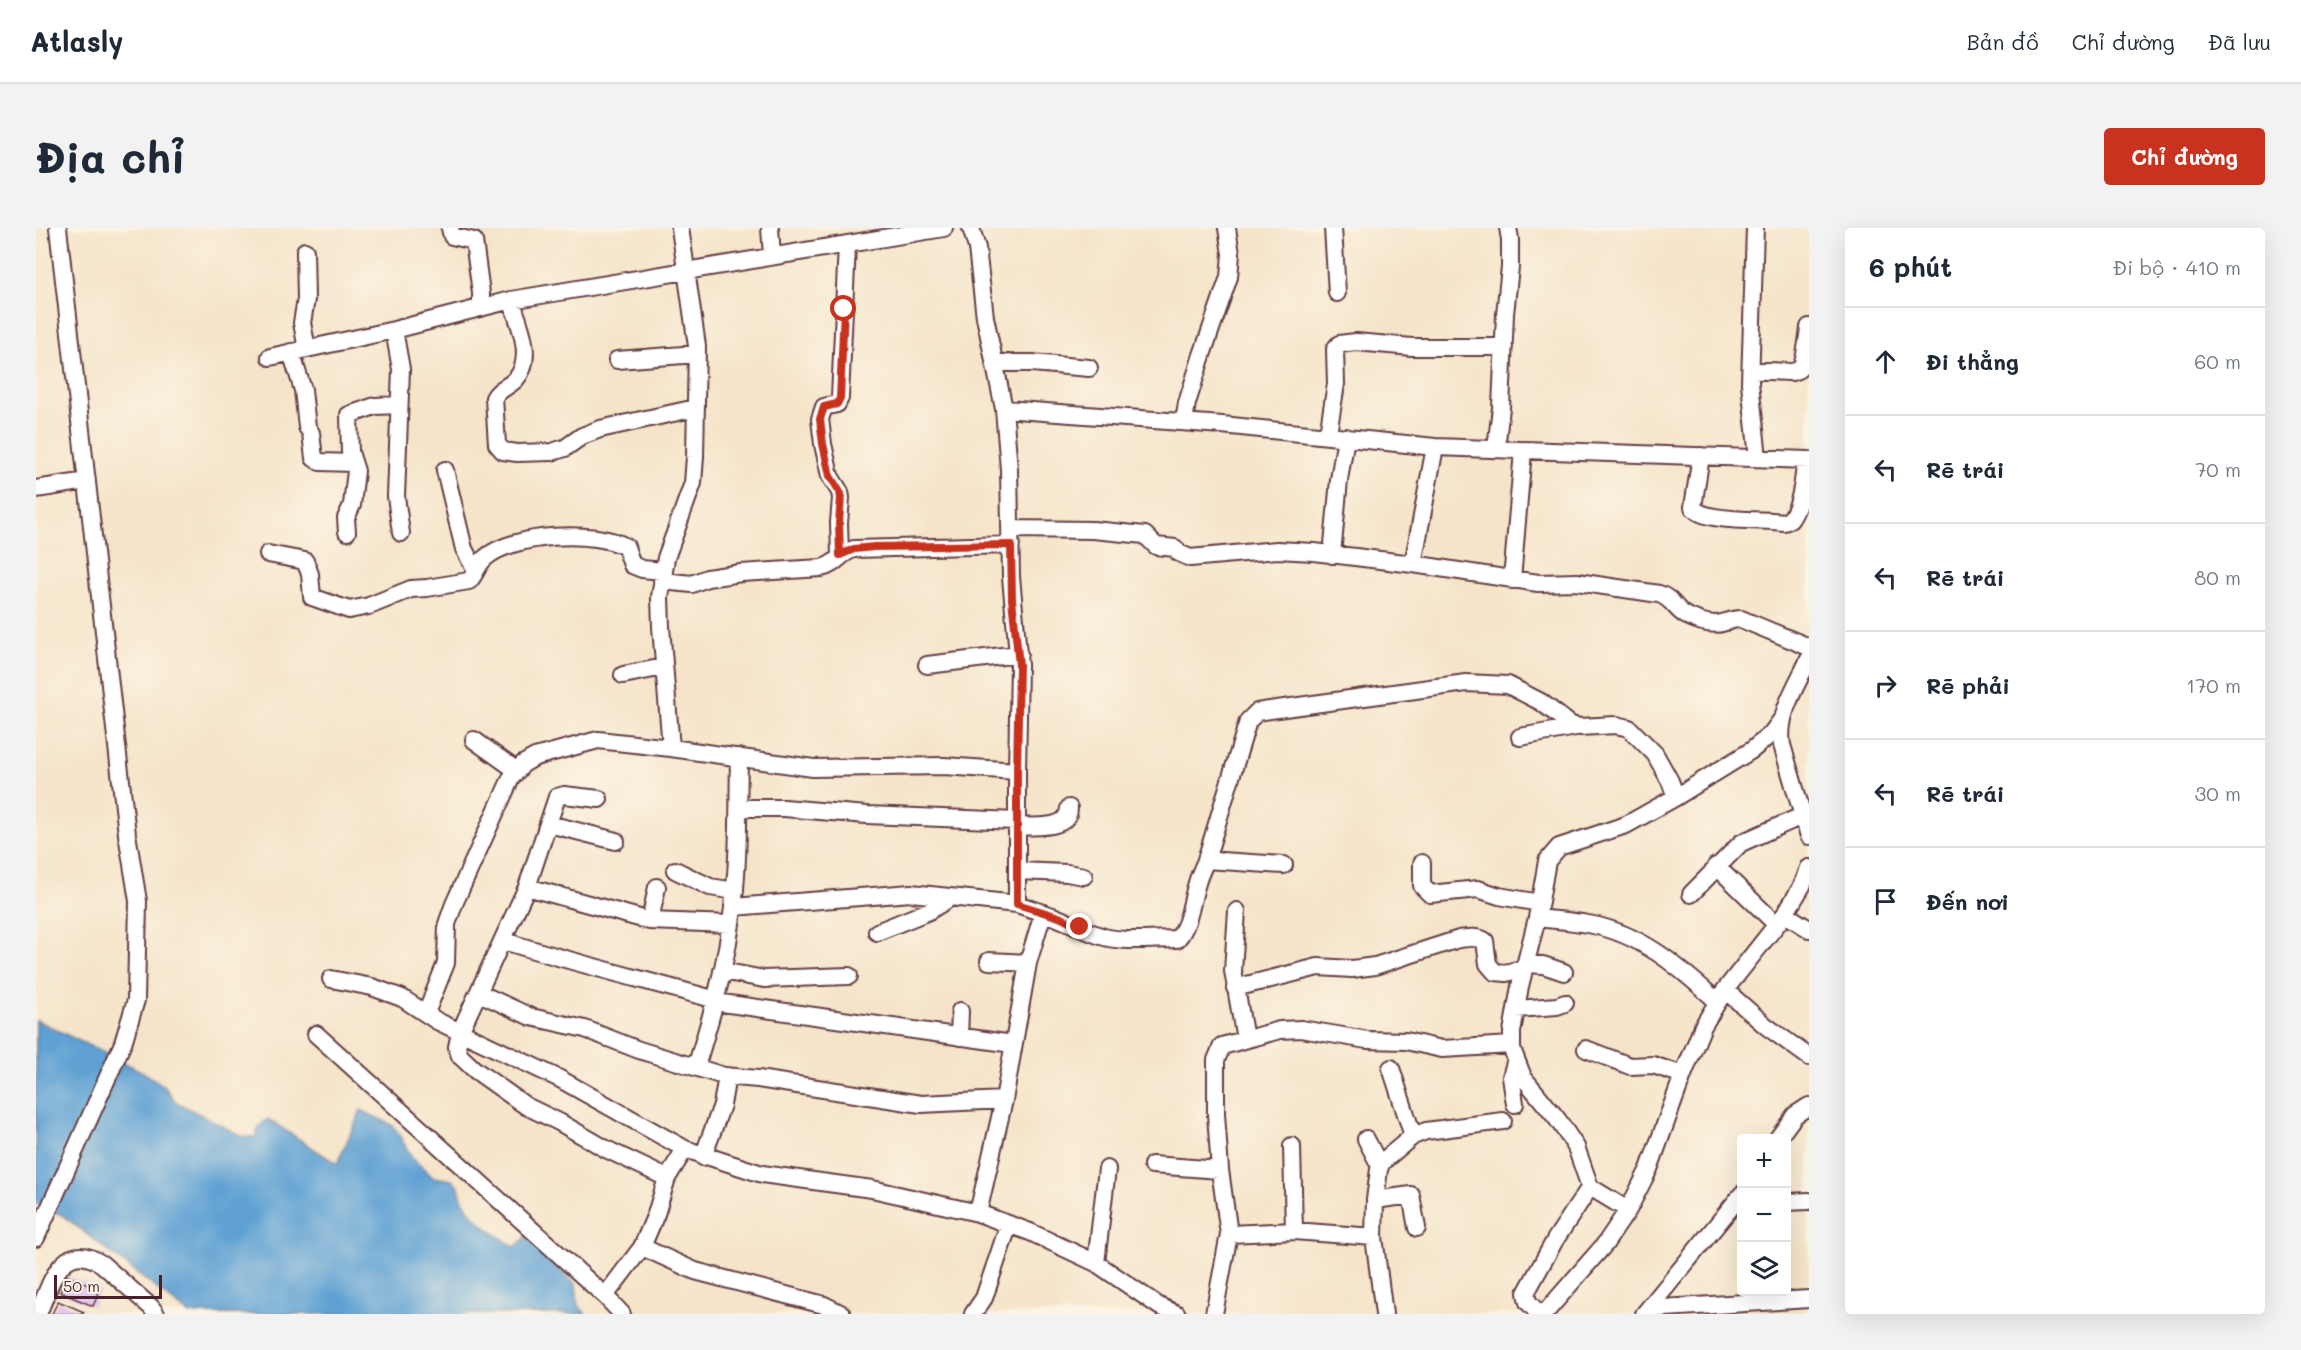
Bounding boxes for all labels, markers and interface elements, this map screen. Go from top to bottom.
text: Atlasly [30,23,124,59]
text: Bản đồ [1967,28,2039,55]
text: Chỉ đường [2072,28,2175,55]
text: Đã lưu [2208,28,2271,55]
button: Chỉ đường [2104,128,2265,185]
text: Địa chỉ [36,129,185,184]
text: 6 phút [1869,250,1952,284]
text: Đi bộ · 410 m [2113,254,2241,280]
route start [830,295,856,321]
icon: ahead [1869,345,1902,378]
text: Đi thẳng [1926,347,2019,376]
text: 60 m [2194,348,2241,374]
icon: left [1869,453,1902,486]
text: Rẽ trái [1926,455,2004,484]
text: 70 m [2195,456,2241,482]
icon: left [1869,561,1902,594]
text: Rẽ trái [1926,563,2004,592]
text: 80 m [2194,564,2241,590]
icon: right [1869,669,1902,702]
text: Rẽ phải [1926,671,2010,700]
text: 170 m [2186,672,2241,698]
icon: left [1869,777,1902,810]
text: Rẽ trái [1926,779,2004,808]
text: 30 m [2195,780,2241,806]
icon: arrive [1869,885,1902,918]
text: Đến nơi [1926,887,2009,916]
route end [1066,913,1092,939]
map controls [1737,1134,1791,1296]
button: + [1737,1134,1791,1188]
button: − [1737,1188,1791,1242]
button: layers [1737,1242,1791,1296]
scale bar [54,1272,162,1300]
text: 50 m [63,1275,100,1296]

